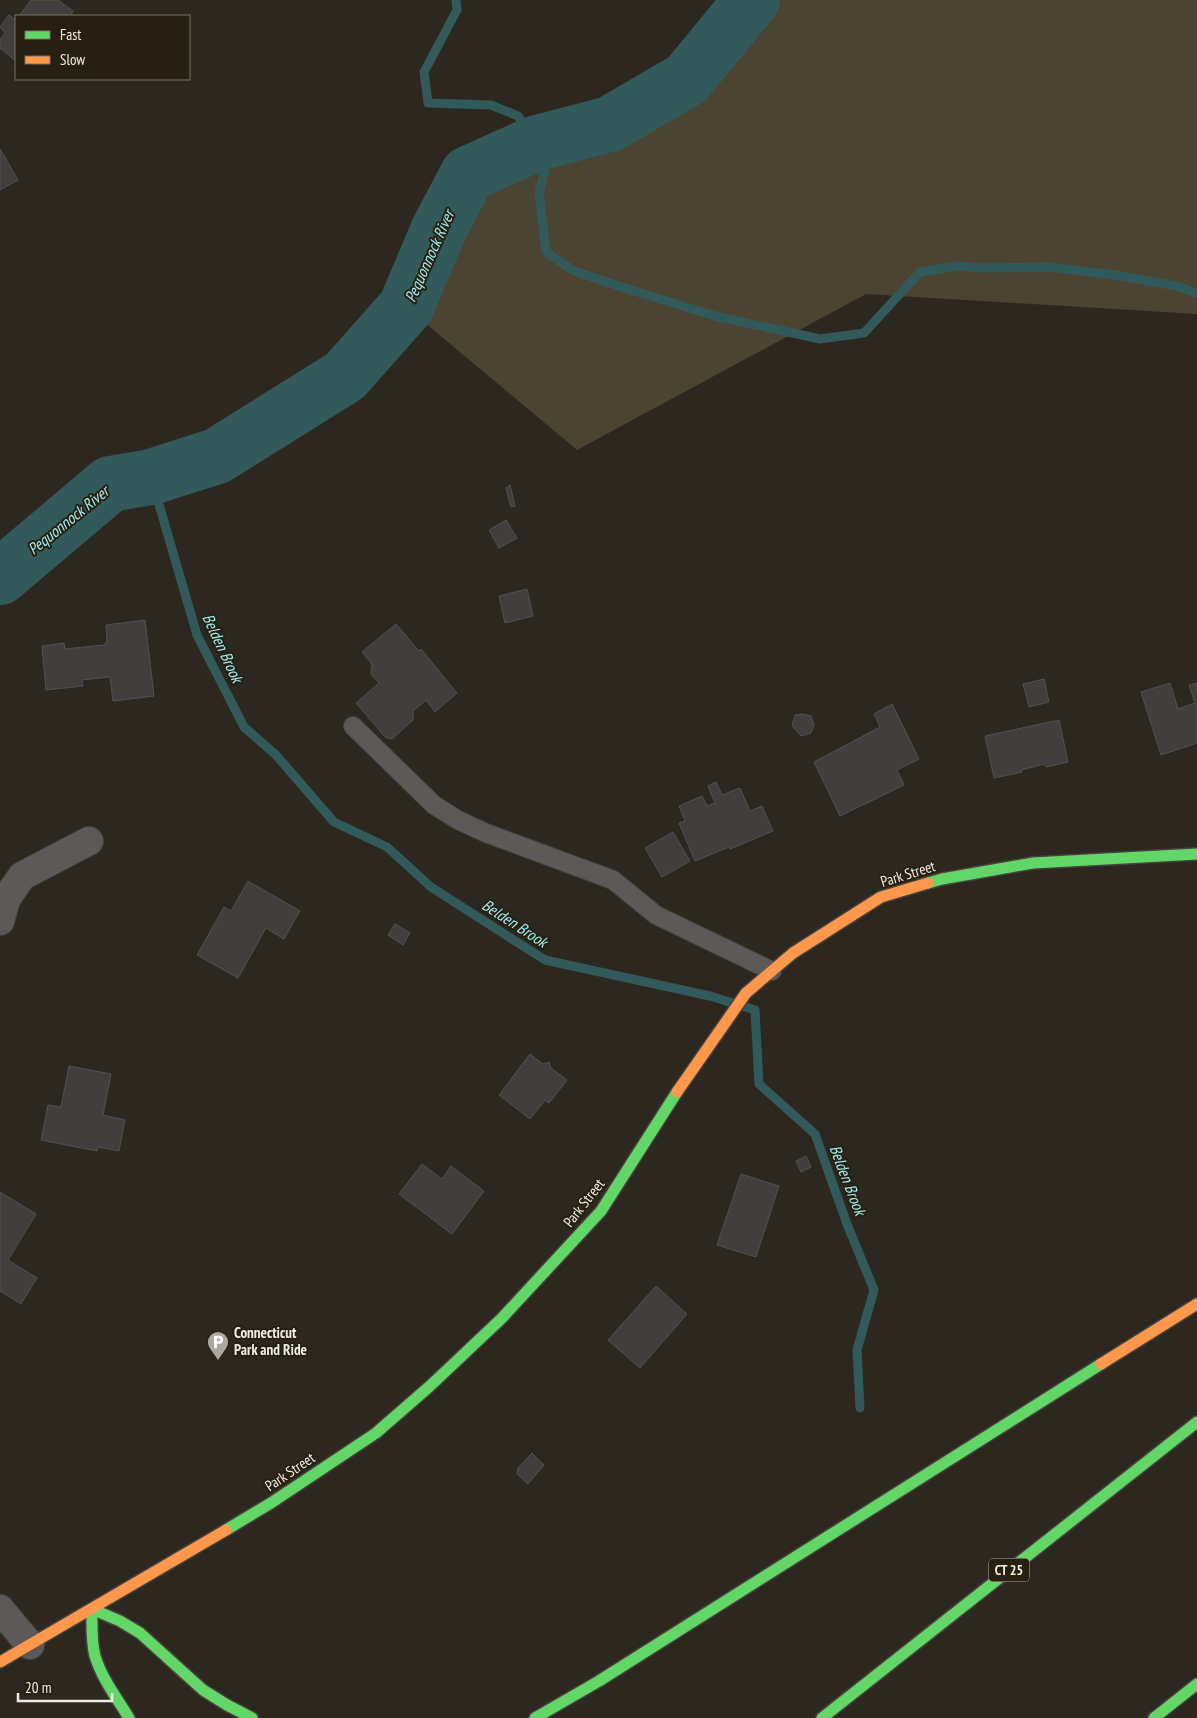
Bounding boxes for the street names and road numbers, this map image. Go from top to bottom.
street label: Park Street [878,856,937,891]
street label: Park Street [559,1175,608,1231]
street label: Park Street [261,1448,318,1495]
road number: CT 25 [989,1558,1029,1582]

